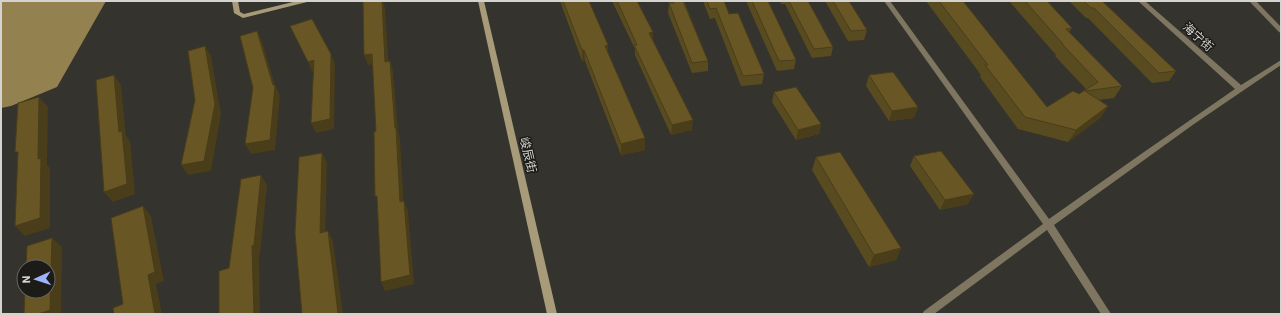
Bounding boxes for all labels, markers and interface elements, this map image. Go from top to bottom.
street label: 海宁街 [1180,19,1217,54]
street label: 峻辰街 [517,136,540,174]
north arrow [16,259,56,299]
text: N [19,275,33,284]

